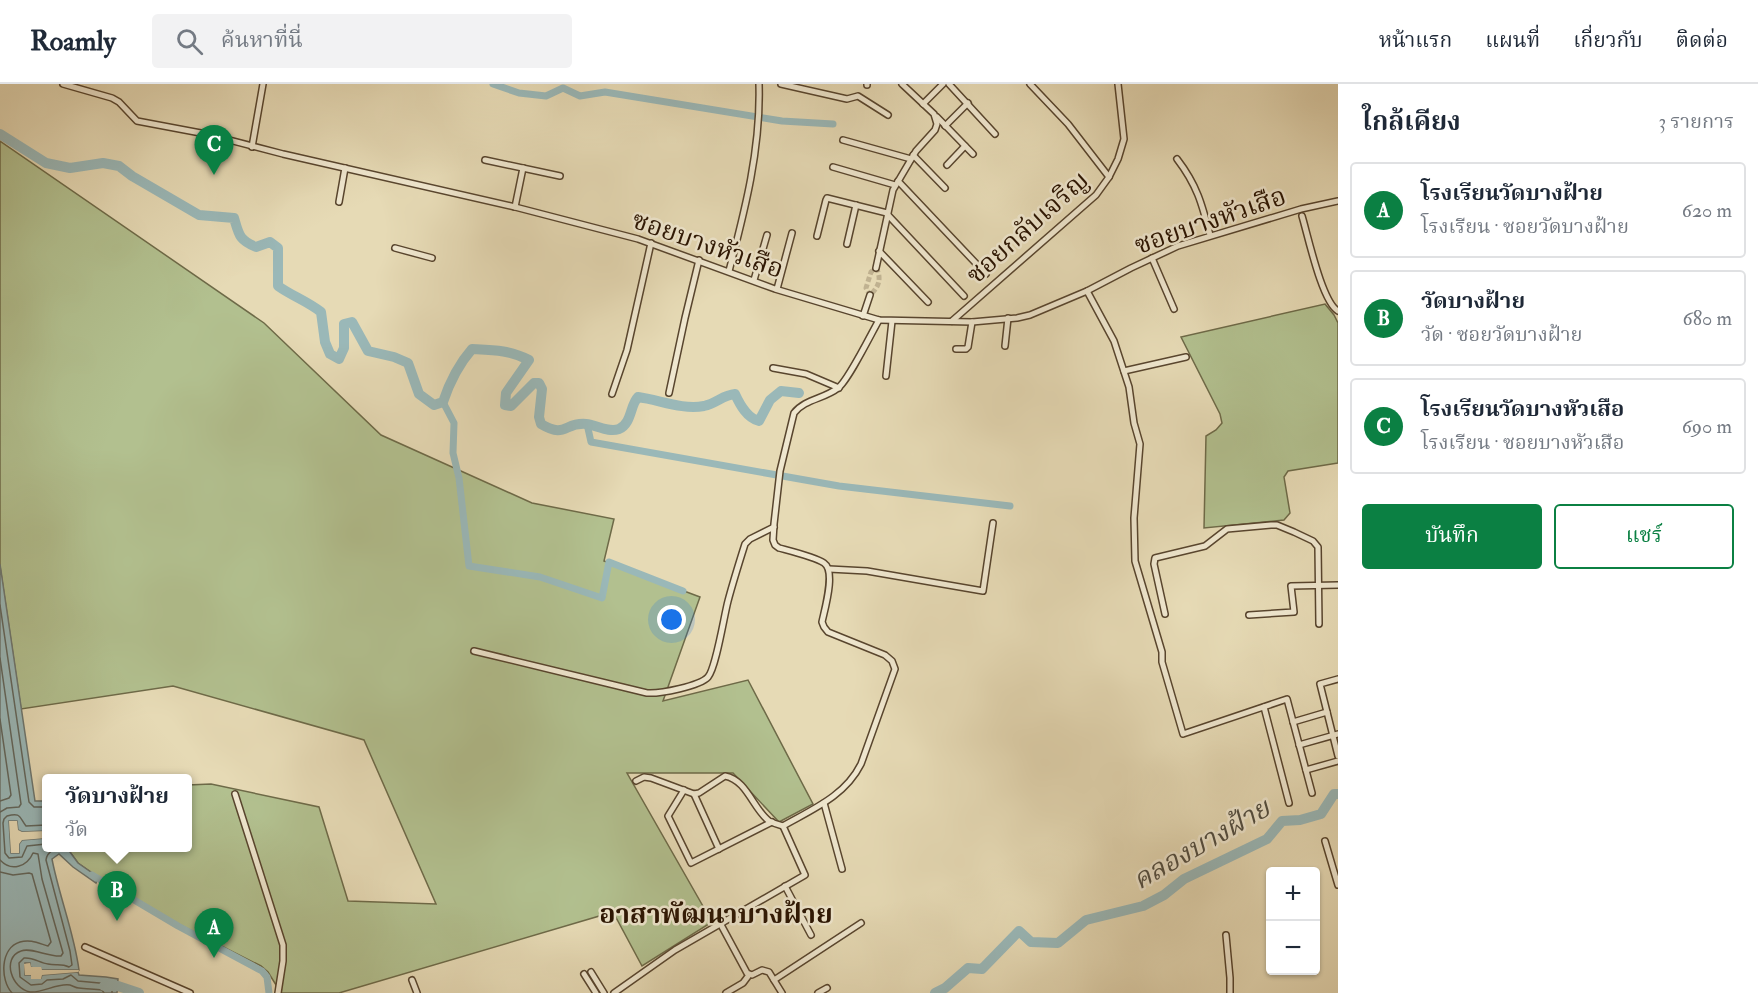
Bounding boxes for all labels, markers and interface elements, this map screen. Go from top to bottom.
search box [152,14,572,68]
text: Roamly [30,24,116,59]
icon: search [173,25,206,58]
text: ค้นหาที่นี่ [221,26,303,54]
text: หน้าแรก [1379,27,1452,54]
text: แผนที่ [1485,27,1540,54]
text: เกี่ยวกับ [1573,27,1643,54]
text: ติดต่อ [1676,27,1728,54]
text: ใกล้เคียง [1362,106,1461,138]
text: 3 รายการ [1658,109,1734,134]
pin: C [194,126,234,175]
street label: ซอยกลับเจริญ [960,164,1095,291]
text: โรงเรียนวัดบางฝ้าย [1421,179,1603,207]
street label: ซอยบางหัวเสือ [1130,180,1290,262]
text: A [1377,198,1390,223]
text: 620 m [1682,198,1732,223]
street label: ซอยบางหัวเสือ [628,204,788,286]
text: โรงเรียน · ซอยวัดบางฝ้าย [1421,214,1629,239]
text: วัดบางฝ้าย [1421,287,1525,315]
text: B [1377,306,1390,331]
text: 680 m [1683,306,1732,331]
text: วัด · ซอยวัดบางฝ้าย [1421,322,1583,347]
text: โรงเรียนวัดบางหัวเสือ [1421,395,1624,423]
text: C [1376,414,1391,439]
text: 690 m [1682,414,1732,439]
text: โรงเรียน · ซอยบางหัวเสือ [1421,430,1624,455]
button: บันทึก [1362,504,1542,569]
button: แชร์ [1554,504,1734,569]
your location [657,605,686,634]
popup [42,774,192,852]
text: วัดบางฝ้าย [65,782,169,810]
water label: คลองบางฝ้าย [1127,791,1278,897]
text: วัด [65,817,88,842]
map controls [1266,867,1320,975]
button: + [1266,867,1320,921]
pin: B [98,872,136,921]
district label: อาสาพัฒนาบางฝ้าย [599,898,833,931]
pin: A [194,908,234,958]
button: − [1266,921,1320,975]

